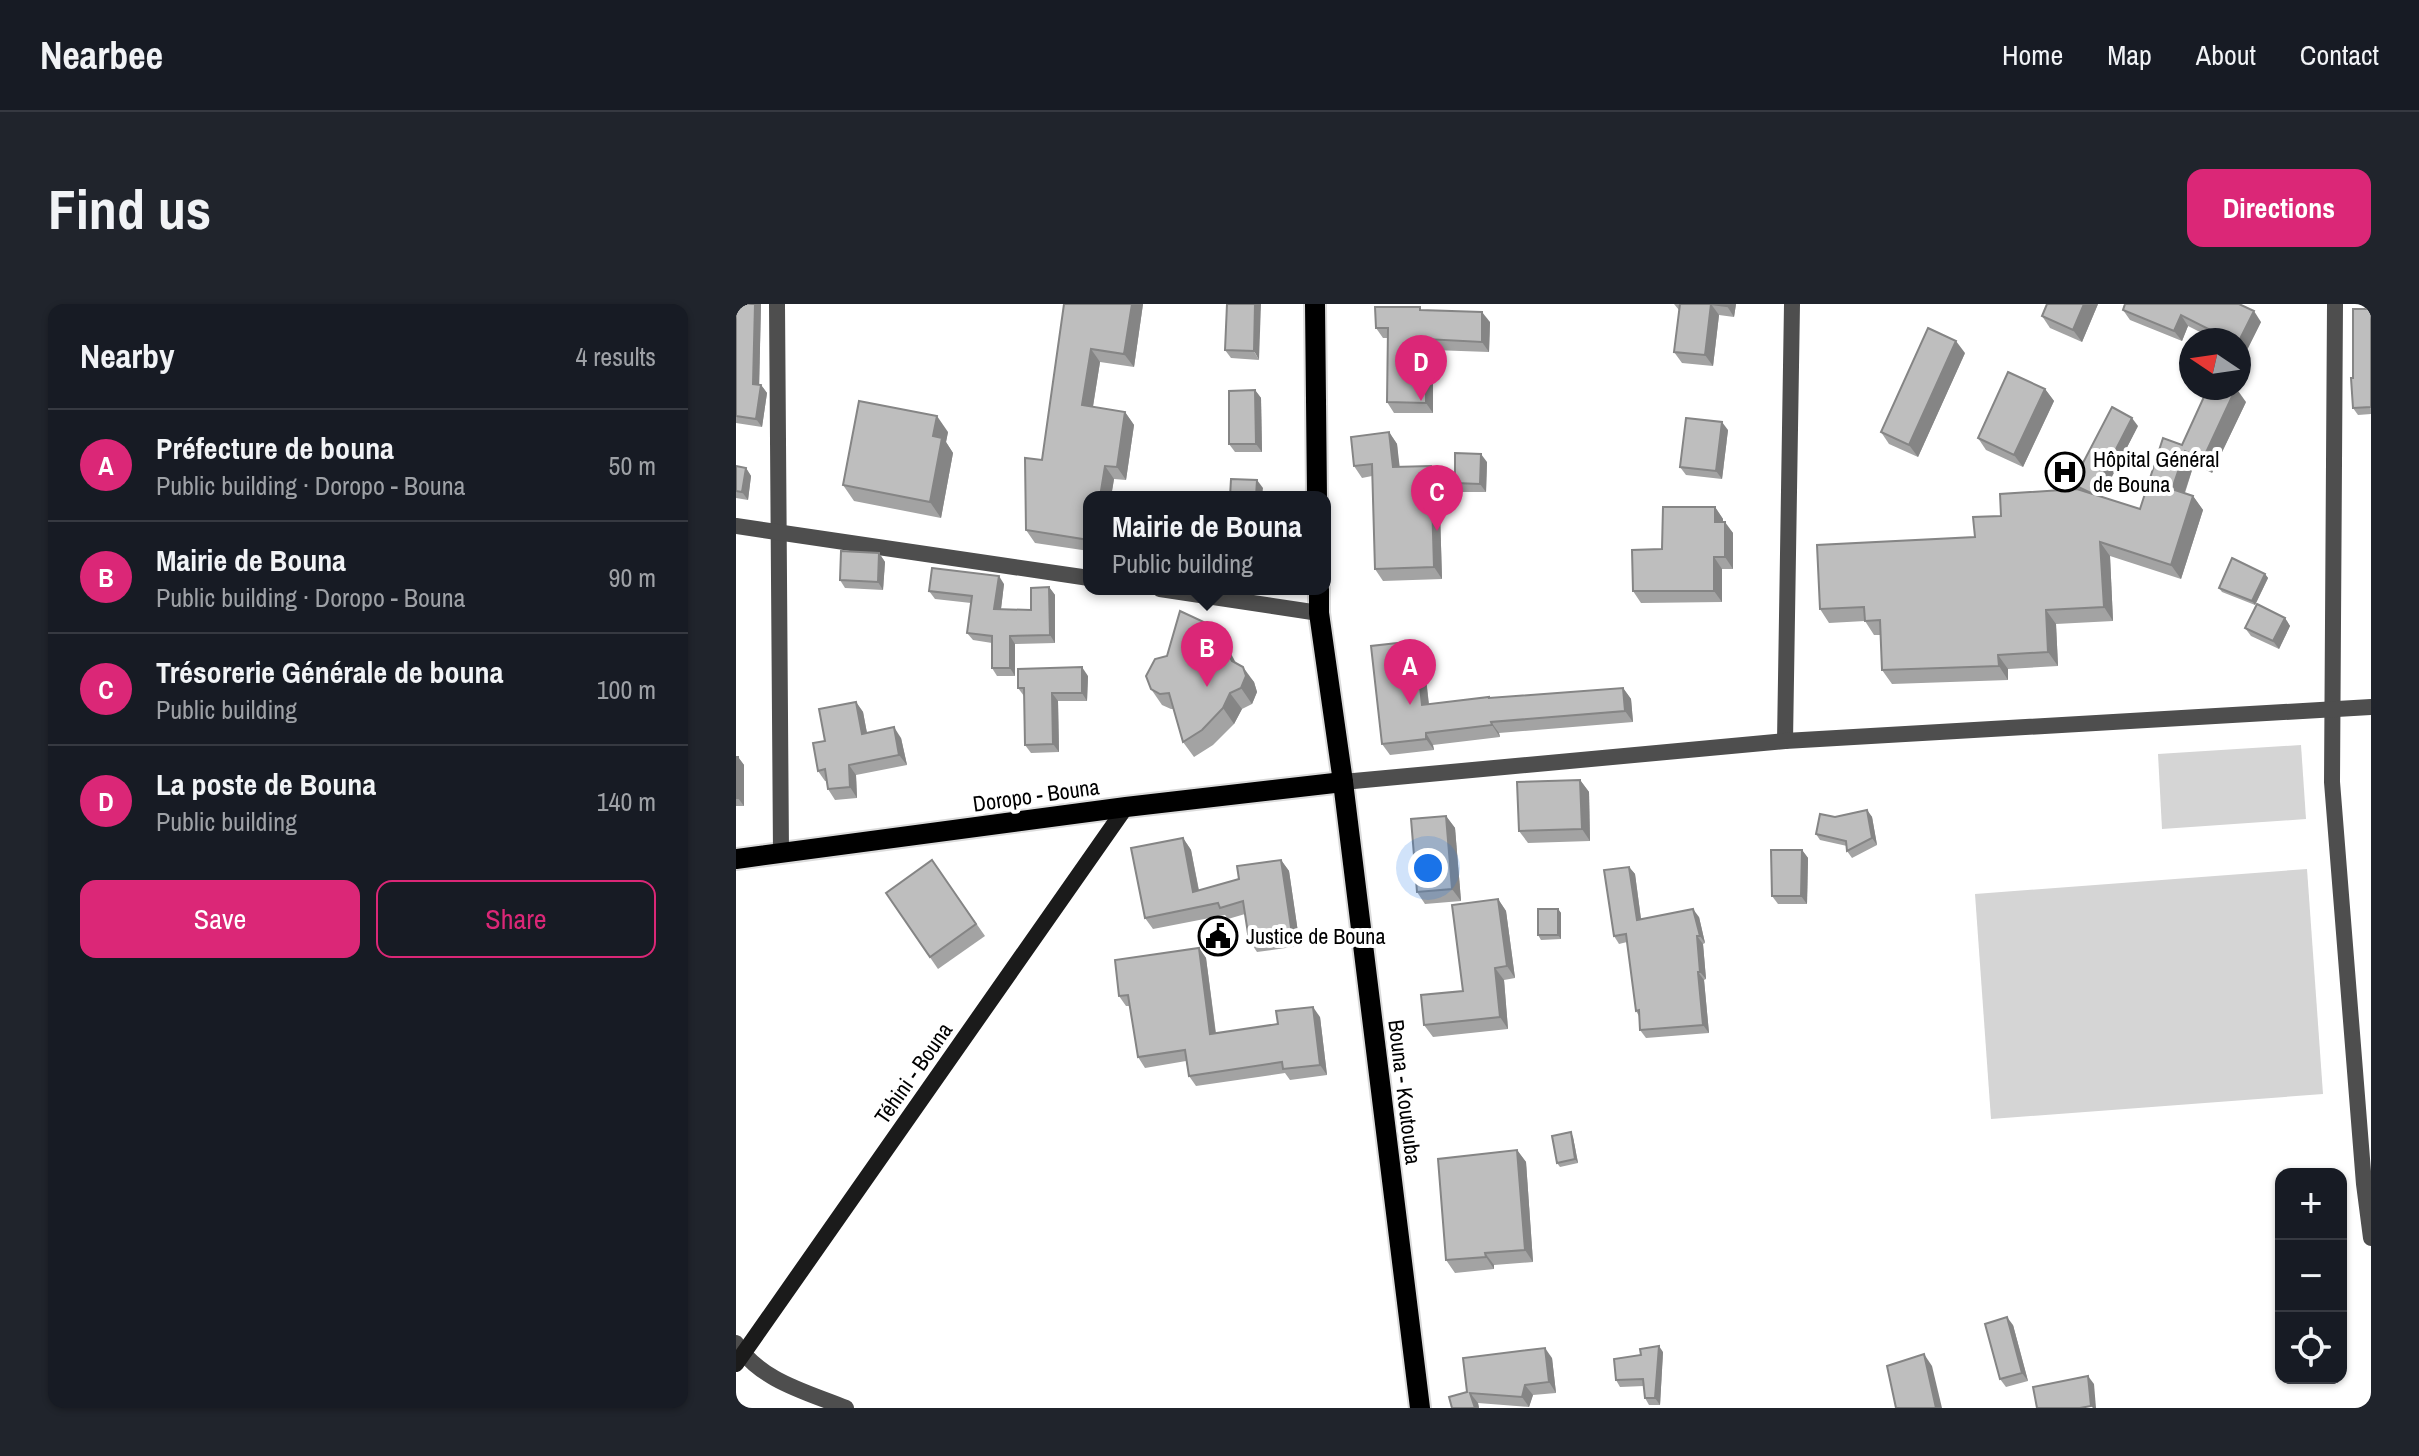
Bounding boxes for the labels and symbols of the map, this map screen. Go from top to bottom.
north arrow [2179,328,2251,400]
pin: D [1395,335,1447,401]
place label: Hôpital Général de Bouna [2093,444,2219,499]
hospital icon: Hôpital Général de Bouna [2044,451,2086,493]
pin: C [1411,465,1463,531]
pin: B [1181,621,1233,687]
pin: A [1384,639,1436,705]
street label: Doropo - Bouna [971,771,1101,819]
your location [1408,848,1448,888]
public building icon: Justice de Bouna [1197,915,1239,957]
place label: Justice de Bouna [1246,921,1385,951]
street label: Téhini - Bouna [867,1016,959,1130]
street label: Bouna - Koutouba [1381,1018,1429,1166]

